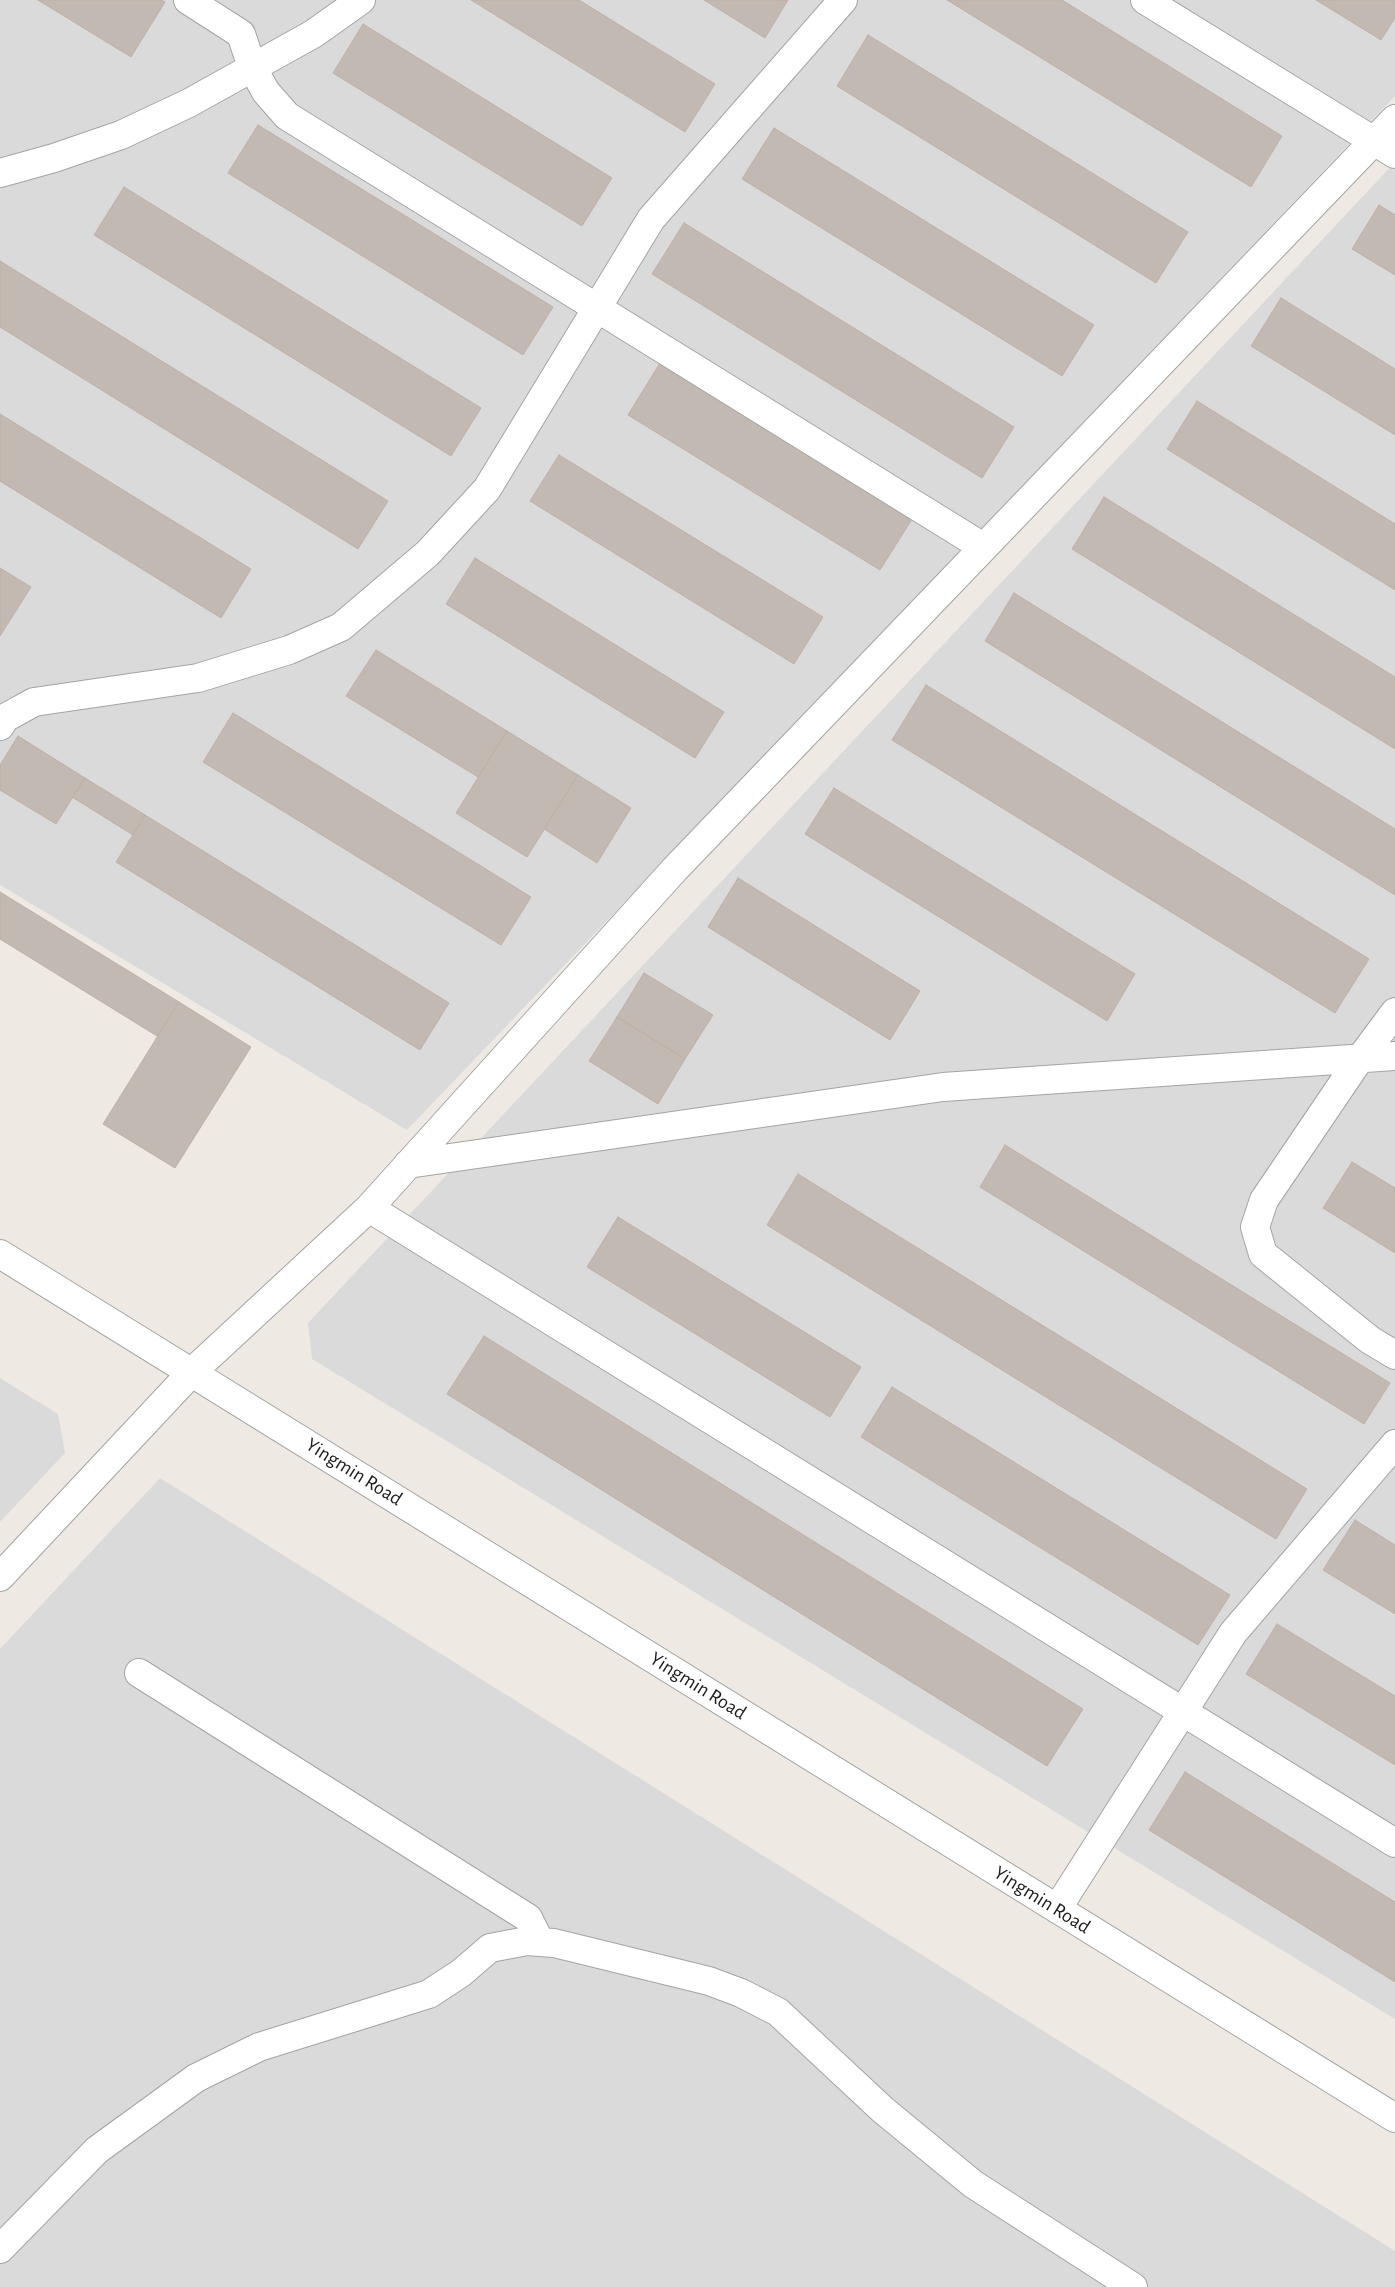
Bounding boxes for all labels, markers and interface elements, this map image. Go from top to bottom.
street label: Yingmin Road [301,1433,407,1511]
street label: Yingmin Road [645,1647,751,1725]
street label: Yingmin Road [989,1861,1095,1939]

